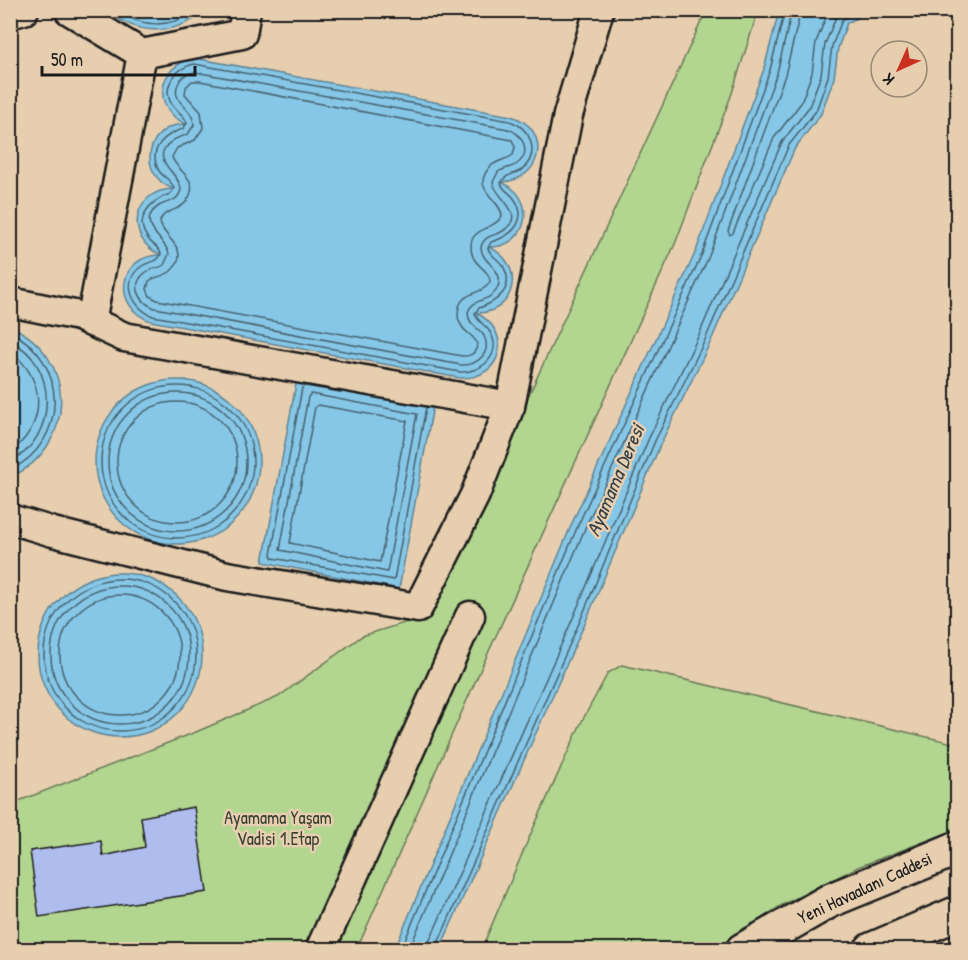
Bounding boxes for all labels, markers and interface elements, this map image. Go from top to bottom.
scale bar [42,39,195,77]
north arrow [869,39,929,99]
text: 50 m [51,47,83,72]
text: K [877,68,899,90]
water label: Ayamama Deresi [579,418,652,540]
park label: Ayamama Yaşam Vadisi 1.Etap [224,805,332,851]
street label: Yeni Havaalanı Caddesi [794,845,936,930]

